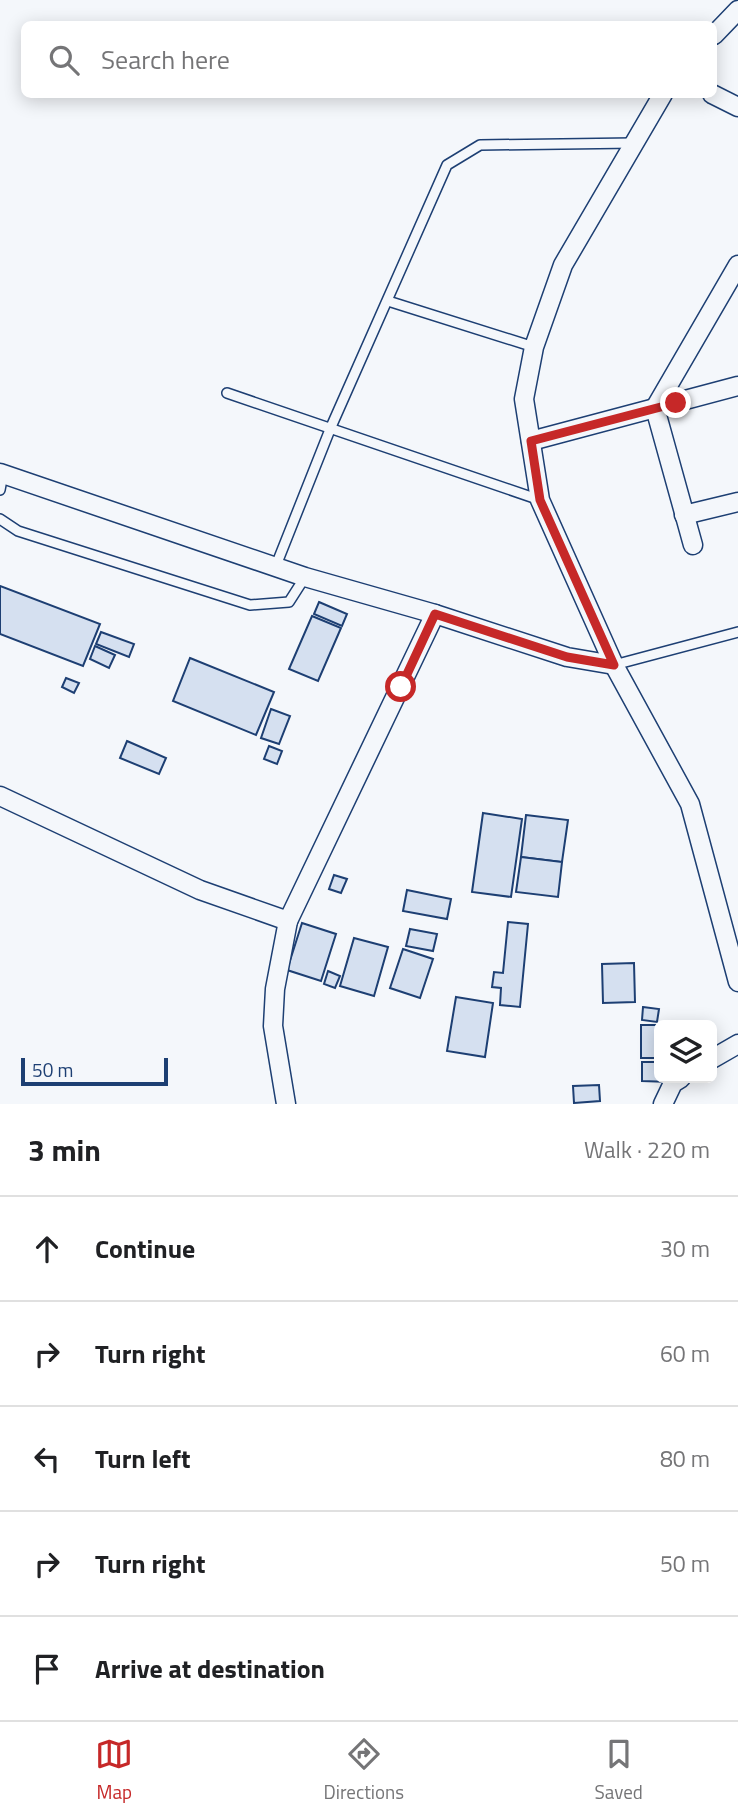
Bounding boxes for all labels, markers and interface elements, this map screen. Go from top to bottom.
search box [21,21,717,98]
text: Search here [101,40,230,79]
icon: search [45,41,83,79]
route end [660,387,691,418]
route start [385,671,416,702]
map controls [654,1020,717,1083]
button: layers [654,1020,717,1083]
scale bar [21,1055,168,1087]
text: 50 m [32,1055,73,1084]
text: 3 min [28,1127,101,1173]
text: Walk · 220 m [584,1132,710,1167]
text: Continue [95,1229,195,1268]
icon: ahead [28,1230,66,1268]
text: 30 m [660,1231,710,1266]
text: Turn right [95,1334,206,1373]
icon: right [28,1335,66,1373]
text: 60 m [660,1336,710,1371]
text: Turn left [95,1439,190,1478]
icon: left [28,1440,66,1478]
text: 80 m [660,1441,710,1476]
text: Turn right [95,1544,206,1583]
icon: right [28,1545,66,1583]
text: 50 m [660,1546,710,1581]
text: Arrive at destination [95,1649,325,1688]
icon: arrive [28,1650,66,1688]
tab: Map [95,1735,133,1806]
tab: Directions [324,1735,404,1806]
tab: Saved [594,1735,643,1806]

